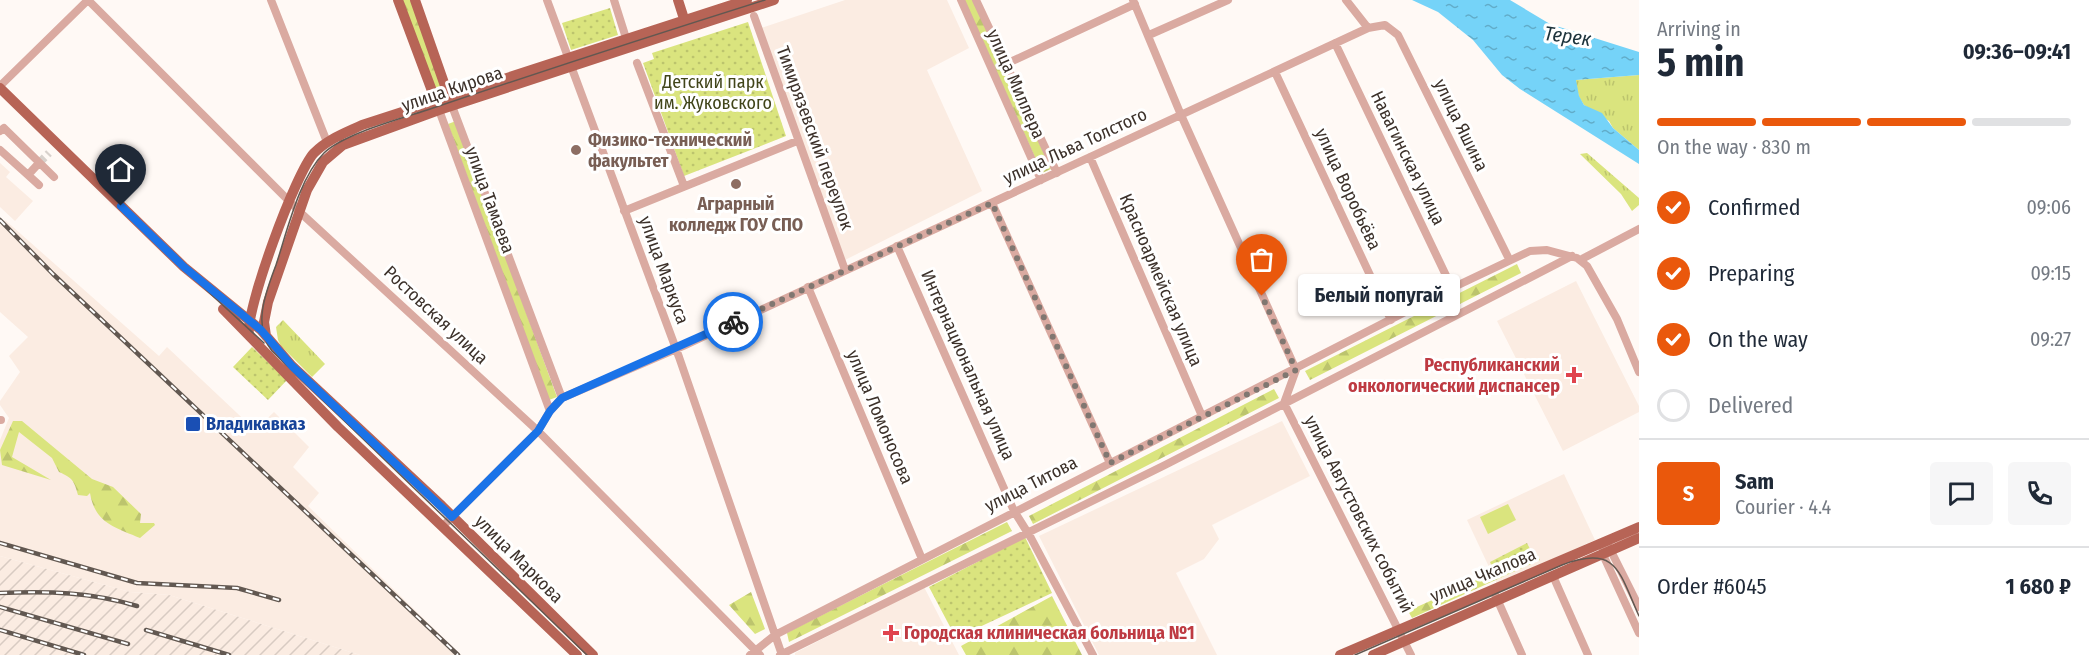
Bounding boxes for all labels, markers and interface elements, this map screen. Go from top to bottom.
text: Arriving in [1657,17,1741,41]
water label: Терек [1543,21,1593,51]
street label: улица Миллера [982,26,1050,142]
text: 09:36–09:41 [1963,38,2071,65]
text: 5 min [1657,40,1745,86]
street label: Тимирязевский переулок [772,43,859,233]
street label: улица Кирова [399,61,506,117]
park label: Детский парк им. Жуковского [654,71,772,114]
street label: улица Яшина [1429,75,1493,175]
street label: Навагинская улица [1366,87,1450,229]
street label: улица Льва Толстого [1000,103,1150,189]
street label: улица Воробьёва [1310,125,1386,254]
place label: Физико-технический факультет [588,129,752,172]
text: On the way · 830 m [1657,135,1811,159]
marker: Физико-технический факультет [569,143,583,157]
pin [95,144,146,206]
street label: улица Тамаева [461,144,520,257]
icon: home [104,153,137,186]
marker: Аграрный колледж ГОУ СПО [729,177,743,191]
street label: Красноармейская улица [1115,190,1207,370]
icon: check [1657,191,1690,224]
place label: Аграрный колледж ГОУ СПО [669,193,803,236]
text: Confirmed [1708,194,1801,221]
text: 09:06 [2026,195,2071,219]
street label: улица Маркуса [634,213,694,327]
pin [1236,234,1287,296]
icon: bag [1245,243,1278,276]
icon: check [1657,257,1690,290]
text: Preparing [1708,260,1794,287]
street label: Ростовская улица [379,261,493,369]
text: 09:15 [2031,261,2071,285]
street label: Интернациональная улица [916,267,1020,464]
callout: Белый попугай [1298,275,1460,317]
text: Белый попугай [1314,283,1444,307]
courier [703,292,763,352]
icon: bike [717,306,750,339]
icon: check [1657,323,1690,356]
text: On the way [1708,326,1808,353]
text: 09:27 [2030,327,2071,351]
street label: улица Ломоносова [842,347,918,487]
place label: Республиканский онкологический диспансер [1348,354,1560,397]
marker: Республиканский онкологический диспансер [1565,366,1583,384]
text: Delivered [1708,392,1793,419]
street label: улица Августовских событий [1300,412,1418,616]
place label: Владикавказ [206,413,306,435]
marker: Владикавказ [184,415,202,433]
street label: улица Титова [981,451,1081,517]
button: chat [1930,462,1993,525]
button: phone [2008,462,2071,525]
text: Sam [1735,468,1774,495]
text: S [1683,480,1694,507]
text: Courier · 4.4 [1735,495,1831,519]
street label: улица Маркова [470,510,568,608]
street label: улица Чкалова [1427,543,1539,607]
text: Order #6045 [1657,573,1767,600]
text: 1 680 ₽ [2006,573,2071,600]
place label: Городская клиническая больница №1 [904,622,1195,644]
marker: Городская клиническая больница №1 [882,624,900,642]

